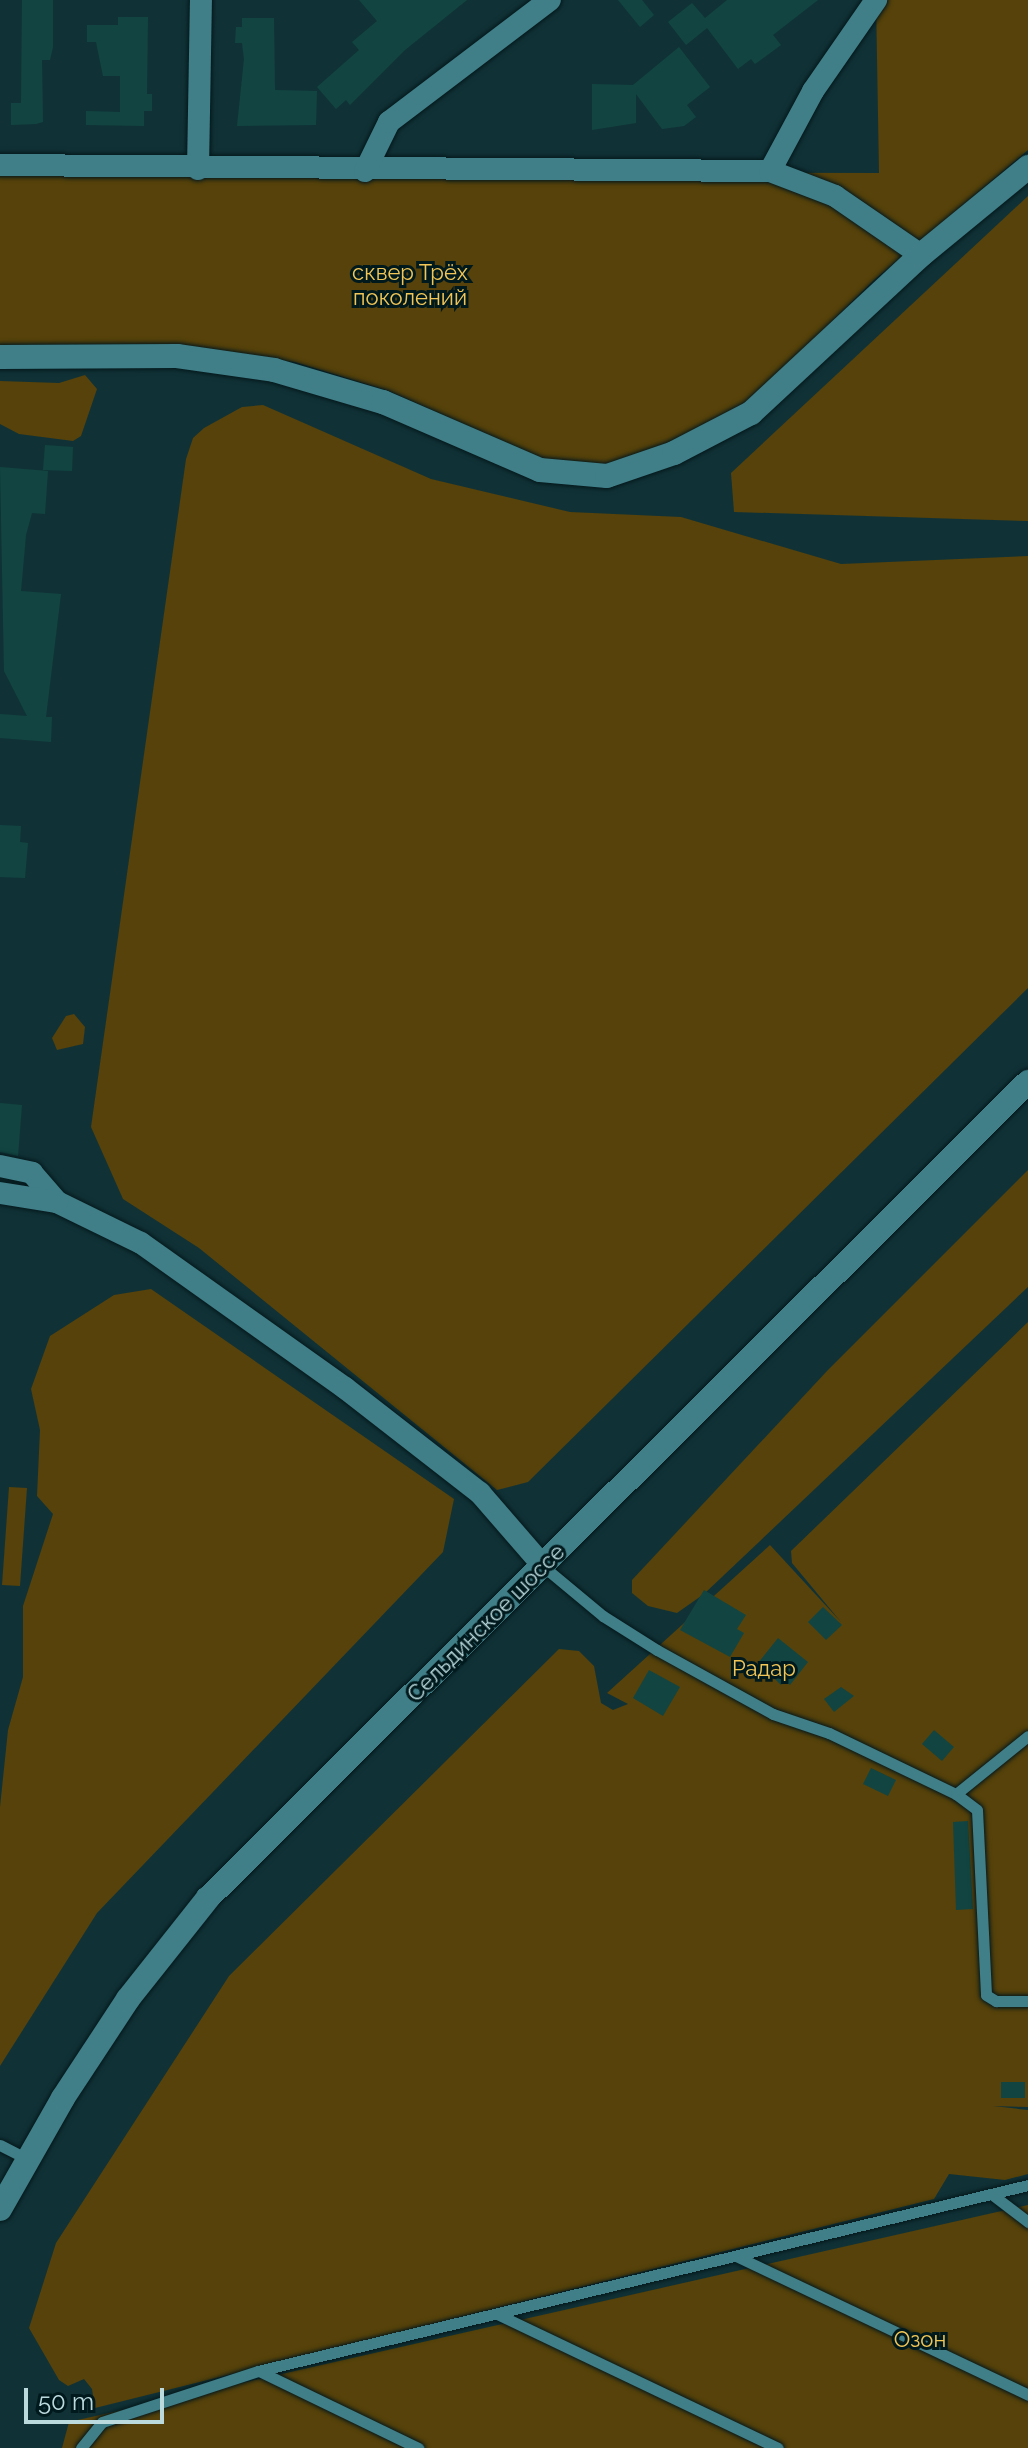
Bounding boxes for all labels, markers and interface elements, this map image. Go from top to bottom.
park label: сквер Трёх поколений [352,259,468,310]
street label: Сельдинское шоссе [402,1539,570,1707]
park label: Радар [732,1656,796,1682]
park label: Озон [894,2327,946,2353]
scale bar [28,2372,168,2422]
text: 50 m [38,2387,94,2416]

